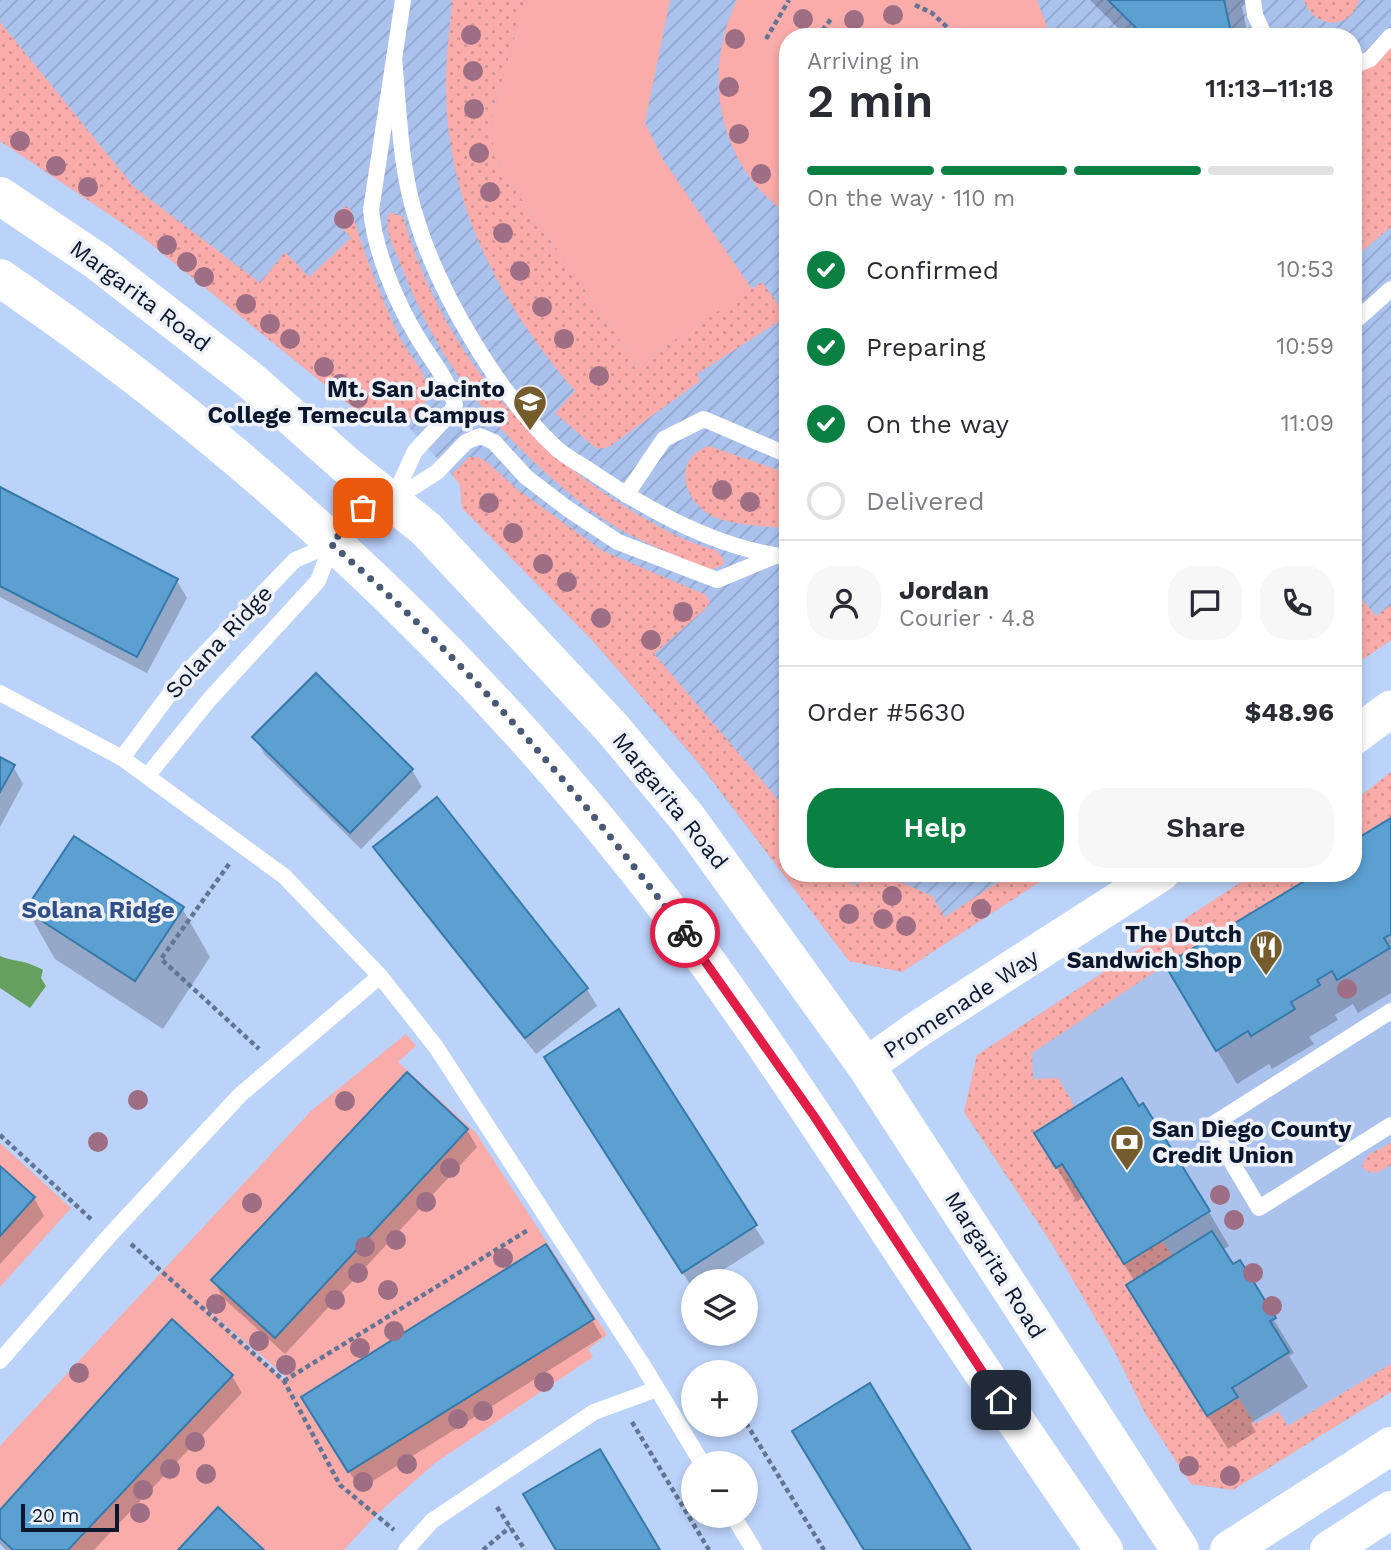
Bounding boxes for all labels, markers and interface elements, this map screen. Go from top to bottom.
text: Arriving in [807,48,920,75]
text: 11:13–11:18 [1205,73,1334,103]
text: 2 min [807,74,933,128]
text: On the way · 110 m [807,185,1015,212]
street label: Margarita Road [65,235,215,357]
icon: check [807,251,845,289]
text: Confirmed [866,255,999,285]
text: 10:53 [1277,256,1334,283]
icon: check [807,328,845,366]
text: Preparing [866,332,986,362]
text: 10:59 [1276,333,1334,360]
place label: Mt. San Jacinto College Temecula Campus [207,376,505,429]
school or university icon: Mt. San Jacinto College Temecula Campus [511,383,549,432]
icon: check [807,405,845,443]
text: On the way [866,409,1009,439]
text: 11:09 [1281,410,1334,437]
pin [333,478,393,538]
text: Delivered [866,486,985,516]
icon: bag [344,489,382,527]
button: person [807,566,881,640]
button: chat [1168,566,1242,640]
button: phone [1260,566,1334,640]
text: Jordan [899,575,989,605]
street label: Solana Ridge [160,580,278,704]
text: Courier · 4.8 [899,605,1035,632]
text: Order #5630 [807,697,966,727]
text: $48.96 [1245,697,1334,727]
street label: Margarita Road [607,727,733,875]
button: Help [807,788,1064,868]
button: Share [1078,788,1334,868]
district label: Solana Ridge [21,896,175,924]
courier [650,898,720,968]
icon: bike [666,914,704,952]
place label: The Dutch Sandwich Shop [1067,921,1242,974]
restaurant icon: The Dutch Sandwich Shop [1247,928,1285,977]
street label: Promenade Way [878,944,1044,1064]
place label: San Diego County Credit Union [1152,1116,1352,1169]
bank icon: San Diego County Credit Union [1108,1123,1146,1172]
street label: Margarita Road [939,1187,1051,1343]
map controls [681,1269,758,1528]
button: layers [681,1269,758,1346]
button: + [681,1360,758,1437]
pin [971,1370,1031,1430]
icon: home [982,1381,1020,1419]
button: − [681,1451,758,1528]
scale bar [21,1501,119,1533]
text: 20 m [32,1504,79,1527]

